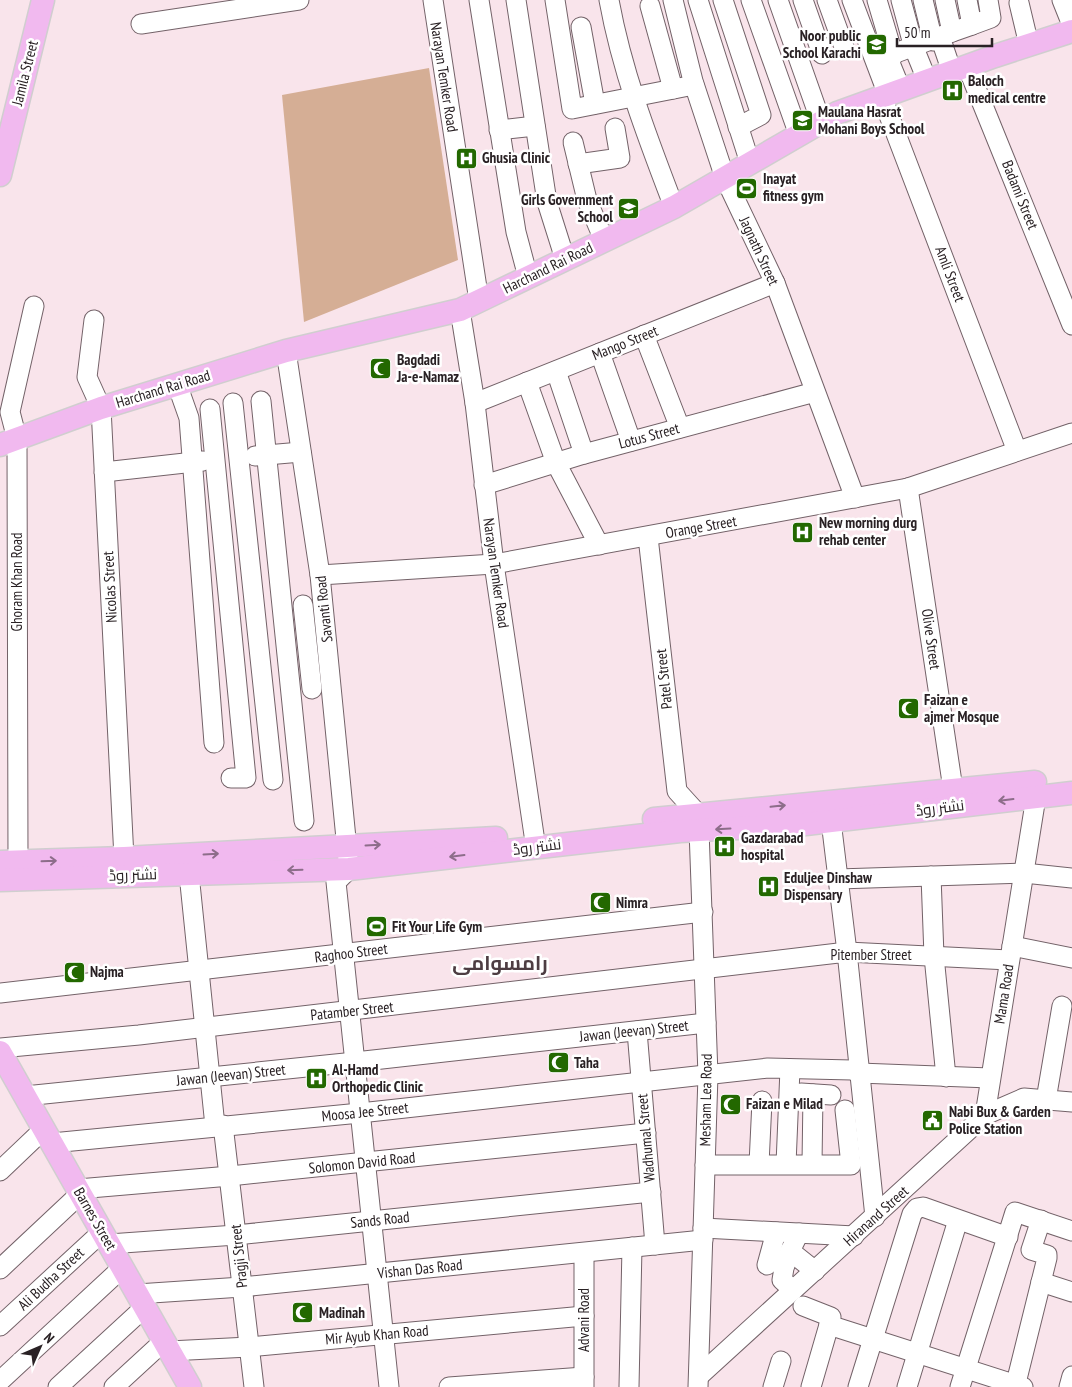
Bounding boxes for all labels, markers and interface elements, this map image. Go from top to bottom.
scale bar [897,15,992,47]
street label: Narayan Temker Road [426,21,463,133]
text: 50 m [904,23,930,42]
place label: Noor public School Karachi [783,26,862,62]
school or university icon: Noor public School Karachi [865,33,889,57]
street label: Jamila Street [7,38,42,108]
place label: Baloch medical centre [968,71,1046,107]
hospital icon: Baloch medical centre [940,78,964,102]
place label: Maulana Hasrat Mohani Boys School [818,102,925,138]
school or university icon: Maulana Hasrat Mohani Boys School [790,109,814,133]
hospital icon: Ghusia Clinic [454,146,478,170]
place label: Ghusia Clinic [482,148,551,167]
street label: Badami Street [998,157,1043,232]
place label: Inayat fitness gym [763,169,824,205]
sports icon: Inayat fitness gym [735,176,759,200]
place label: Girls Government School [521,190,614,226]
school or university icon: Girls Government School [617,197,641,221]
street label: Jagnath Street [735,212,784,288]
street label: Harchand Rai Road [500,238,596,297]
street label: Amli Street [931,243,970,304]
street label: Mango Street [589,321,661,364]
place label: Bagdadi Ja-e-Namaz [396,350,459,386]
mosque icon: Bagdadi Ja-e-Namaz [369,357,393,381]
street label: Harchand Rai Road [113,365,212,412]
street label: Lotus Street [616,418,681,453]
street label: Orange Street [664,511,738,542]
place label: New morning durg rehab center [819,513,918,549]
street label: Narayan Temker Road [479,517,514,629]
hospital icon: New morning durg rehab center [791,520,815,544]
street label: Ghoram Khan Road [7,533,26,631]
street label: Nicolas Street [98,551,121,623]
street label: Savanti Road [311,575,336,643]
street label: Olive Street [918,607,945,671]
street label: Patel Street [651,648,676,710]
place label: Faizan e ajmer Mosque [924,690,999,726]
mosque icon: Faizan e ajmer Mosque [896,697,920,721]
street label: نشتر روڈ [915,795,965,820]
one-way arrow [999,795,1015,805]
one-way arrow [770,802,786,811]
one-way arrow [715,824,731,833]
place label: Gazdarabad hospital [741,828,804,864]
street label: نشتر روڈ [512,834,562,859]
hospital icon: Gazdarabad hospital [713,835,737,859]
one-way arrow [365,840,381,850]
one-way arrow [203,849,219,858]
one-way arrow [449,851,465,861]
one-way arrow [40,856,56,865]
street label: نشتر روڈ [108,864,157,885]
one-way arrow [287,866,303,875]
place label: Eduljee Dinshaw Dispensary [784,868,873,904]
hospital icon: Eduljee Dinshaw Dispensary [756,875,780,899]
mosque icon: Nimra [588,891,612,915]
place label: Nimra [616,893,648,912]
sports icon: Fit Your Life Gym [364,915,388,939]
place label: Fit Your Life Gym [392,917,482,936]
street label: Raghoo Street [313,939,389,966]
street label: Pitember Street [830,945,912,964]
district label: رامسوامی [452,950,548,976]
mosque icon: Najma [62,960,86,984]
place label: Najma [90,962,124,981]
street label: Mama Road [989,963,1018,1025]
street label: Patamber Street [310,997,394,1024]
street label: Jawan (Jeevan) Street [578,1015,689,1046]
mosque icon: Taha [546,1051,570,1075]
place label: Taha [574,1053,599,1072]
street label: Mesham Lea Road [695,1053,716,1147]
street label: Jawan (Jeevan) Street [175,1059,286,1090]
place label: Al-Hamd Orthopedic Clinic [331,1060,424,1096]
hospital icon: Al-Hamd Orthopedic Clinic [304,1067,328,1091]
mosque icon: Faizan e Milad [718,1092,742,1116]
street label: Wadhumal Street [632,1093,659,1183]
place label: Faizan e Milad [746,1094,823,1113]
street label: Moosa Jee Street [321,1098,409,1125]
place label: Nabi Bux & Garden Police Station [949,1102,1051,1138]
public building icon: Nabi Bux & Garden Police Station [921,1109,945,1133]
street label: Solomon David Road [308,1147,416,1178]
street label: Hiranand Street [839,1181,912,1250]
street label: Barnes Street [70,1184,121,1253]
street label: Sands Road [349,1207,410,1232]
street label: Pragji Street [226,1223,251,1289]
street label: Ali Budha Street [13,1243,88,1314]
street label: Vishan Das Road [376,1255,463,1283]
street label: Advani Road [574,1288,593,1352]
mosque icon: Madinah [291,1301,315,1325]
place label: Madinah [319,1303,365,1322]
street label: Mir Ayub Khan Road [325,1321,429,1348]
north arrow [15,1322,65,1372]
text: N [40,1329,58,1347]

